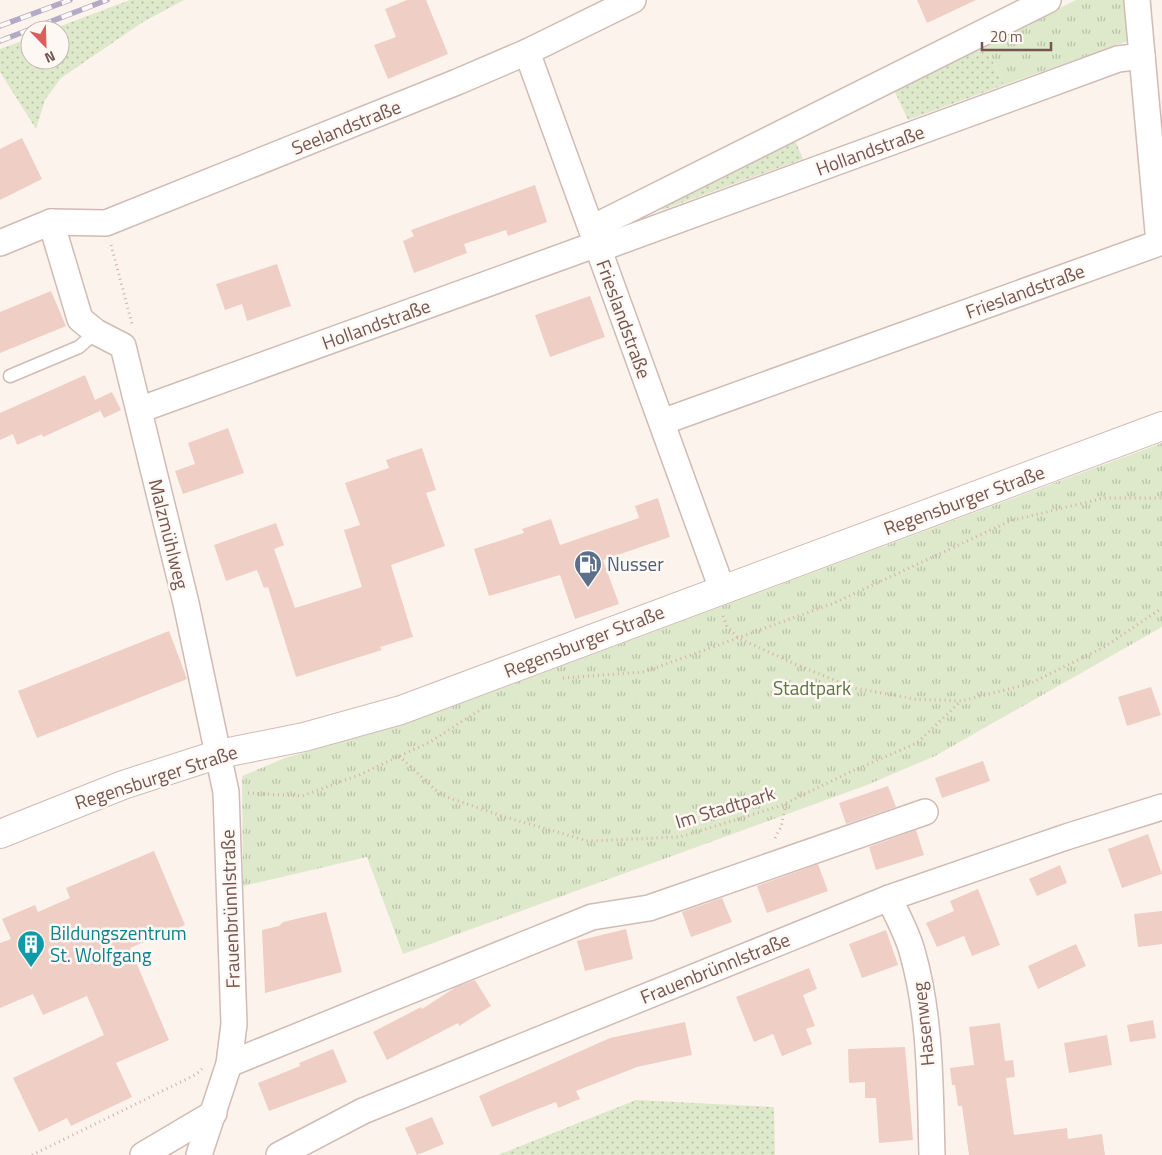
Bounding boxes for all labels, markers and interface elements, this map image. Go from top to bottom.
north arrow [20,20,70,70]
scale bar [982,20,1051,52]
text: 20 m [990,25,1023,48]
text: N [42,46,59,69]
street label: Seelandstraße [287,91,405,162]
street label: Hollandstraße [812,117,928,183]
street label: Frieslandstraße [589,255,659,383]
street label: Frieslandstraße [961,256,1089,326]
street label: Hollandstraße [318,291,434,357]
street label: Regensburger Straße [879,457,1048,542]
street label: Malzmühlweg [142,476,197,592]
fuel station icon: Nusser [573,549,603,588]
place label: Nusser [607,549,664,578]
street label: Regensburger Straße [499,597,668,684]
park label: Stadtpark [773,673,851,702]
street label: Regensburger Straße [71,737,241,817]
street label: Im Stadtpark [671,778,778,835]
street label: Frauenbrünnlstraße [212,829,247,989]
place label: Bildungszentrum St. Wolfgang [50,918,187,969]
street label: Frauenbrünnlstraße [636,924,794,1011]
building icon: Bildungszentrum St. Wolfgang [16,929,46,968]
street label: Hasenweg [904,980,941,1068]

